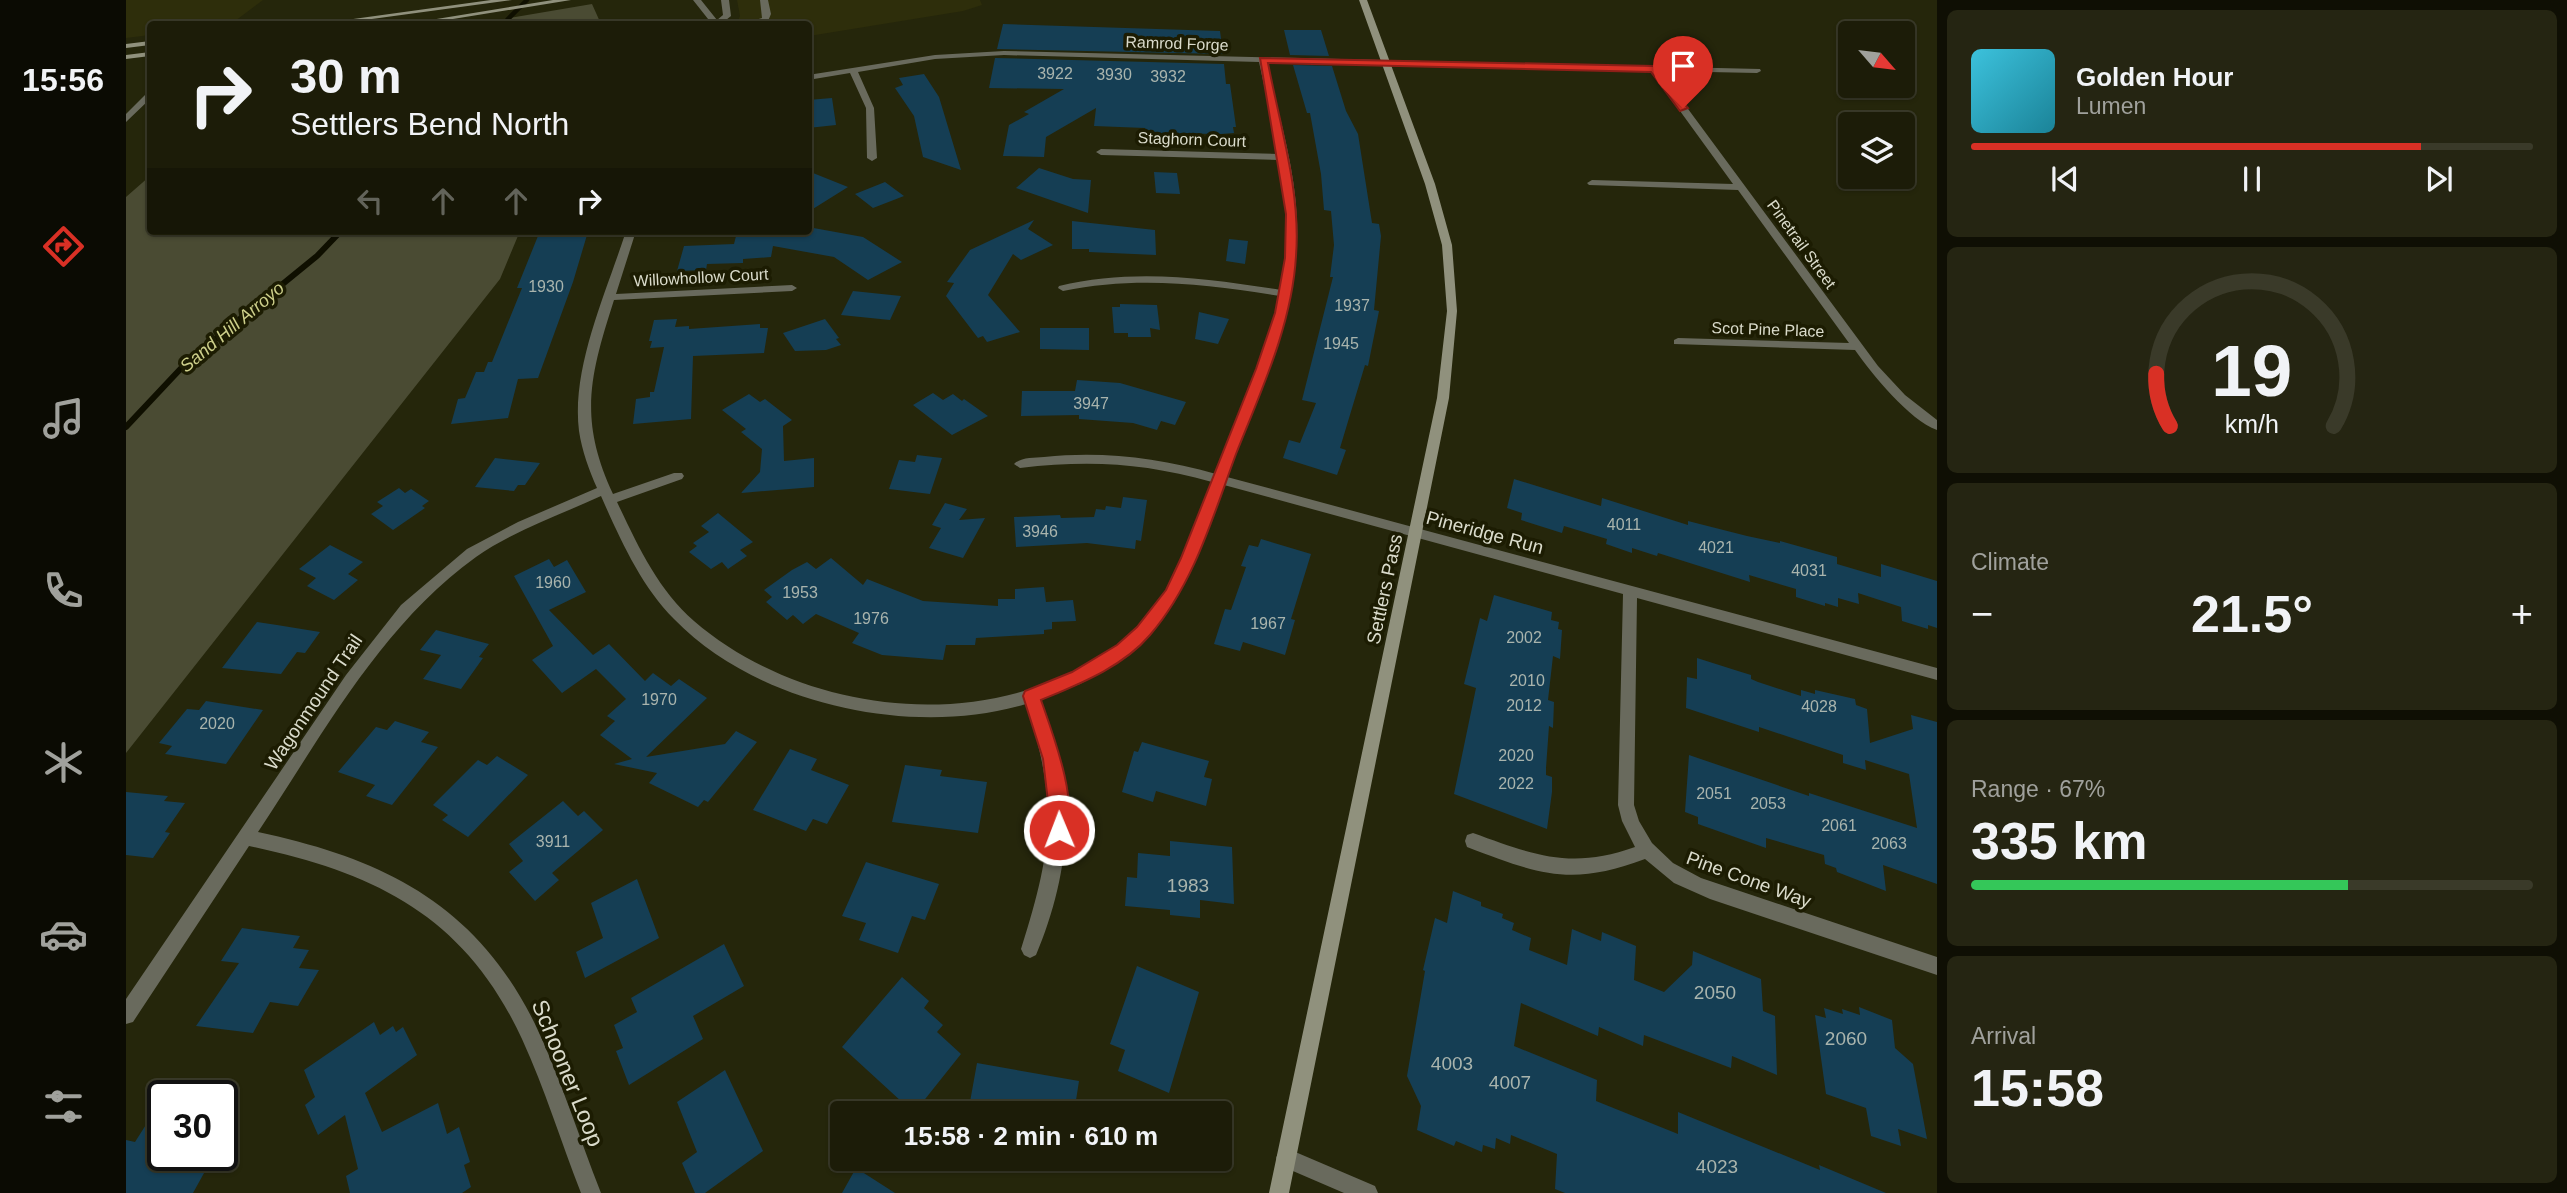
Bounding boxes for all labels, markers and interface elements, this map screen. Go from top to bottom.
north arrow [1838,21,1914,98]
map controls [1838,21,1915,189]
street label: Ramrod Forge [1125,33,1229,54]
pin [1653,36,1713,108]
icon: arrive [1664,47,1702,85]
icon: right [175,49,266,140]
text: 30 m [290,49,402,103]
text: 15:56 [22,62,104,98]
text: Golden Hour [2076,62,2233,92]
house number: 3922 [1037,65,1073,82]
house number: 3930 [1096,66,1132,83]
house number: 3932 [1150,68,1186,85]
text: Lumen [2076,93,2146,119]
text: Settlers Bend North [290,106,569,142]
button: layers [1838,112,1915,189]
street label: Staghorn Court [1137,129,1247,150]
icon: previous [2046,160,2084,198]
icon: pause [2233,160,2271,198]
icon: next [2420,160,2458,198]
icon: left [351,182,389,220]
icon: ahead [424,182,462,220]
icon: ahead [497,182,535,220]
icon: right [570,182,608,220]
street label: Pinetrail Street [1764,197,1840,292]
icon: directions [39,222,88,271]
street label: Willowhollow Court [633,265,770,290]
water label: Sand Hill Arroyo [176,278,288,376]
house number: 1930 [528,278,564,295]
house number: 1937 [1334,297,1370,314]
street label: Scot Pine Place [1711,319,1825,340]
text: 19 [2212,330,2292,411]
house number: 1945 [1323,335,1359,352]
icon: music [39,394,88,443]
house number: 3947 [1073,395,1109,412]
text: km/h [2225,410,2279,438]
street label: Pineridge Run [1424,507,1546,558]
house number: 4011 [1607,516,1641,533]
house number: 3946 [1022,523,1058,540]
street label: Settlers Pass [1363,532,1406,646]
house number: 4021 [1698,539,1734,556]
text: Climate [1971,549,2049,575]
house number: 4031 [1791,562,1827,579]
icon: phone [39,566,88,615]
house number: 1960 [535,574,571,591]
house number: 1953 [782,584,818,601]
text: 21.5° [2191,585,2313,643]
text: − [1971,593,1993,635]
text: + [2511,593,2533,635]
house number: 1976 [853,610,889,627]
house number: 1967 [1250,615,1286,632]
house number: 2002 [1506,629,1542,646]
street label: Wagonmound Trail [260,631,367,774]
house number: 2010 [1509,672,1545,689]
house number: 1970 [641,691,677,708]
house number: 2012 [1506,697,1542,714]
house number: 4028 [1801,698,1837,715]
house number: 2020 [199,715,235,732]
icon: climate [39,738,88,787]
house number: 2020 [1498,747,1534,764]
house number: 2022 [1498,775,1534,792]
text: Range · 67% [1971,776,2105,802]
house number: 2051 [1696,785,1732,802]
position arrow [1022,793,1096,867]
house number: 2053 [1750,795,1786,812]
text: 335 km [1971,812,2147,870]
house number: 2061 [1821,817,1857,834]
house number: 3911 [536,833,570,850]
house number: 2063 [1871,835,1907,852]
street label: Pine Cone Way [1684,847,1815,912]
house number: 1983 [1167,875,1209,896]
icon: car [39,910,88,959]
house number: 2050 [1694,982,1736,1003]
street label: Schooner Loop [527,996,609,1150]
text: Arrival [1971,1023,2036,1049]
house number: 2060 [1825,1028,1867,1049]
house number: 4003 [1431,1053,1473,1074]
text: 15:58 [1971,1059,2104,1117]
house number: 4007 [1489,1072,1531,1093]
speed limit sign: 30 [147,1080,238,1171]
icon: filters [39,1082,88,1131]
text: 15:58 · 2 min · 610 m [904,1121,1158,1151]
house number: 4023 [1696,1156,1738,1177]

